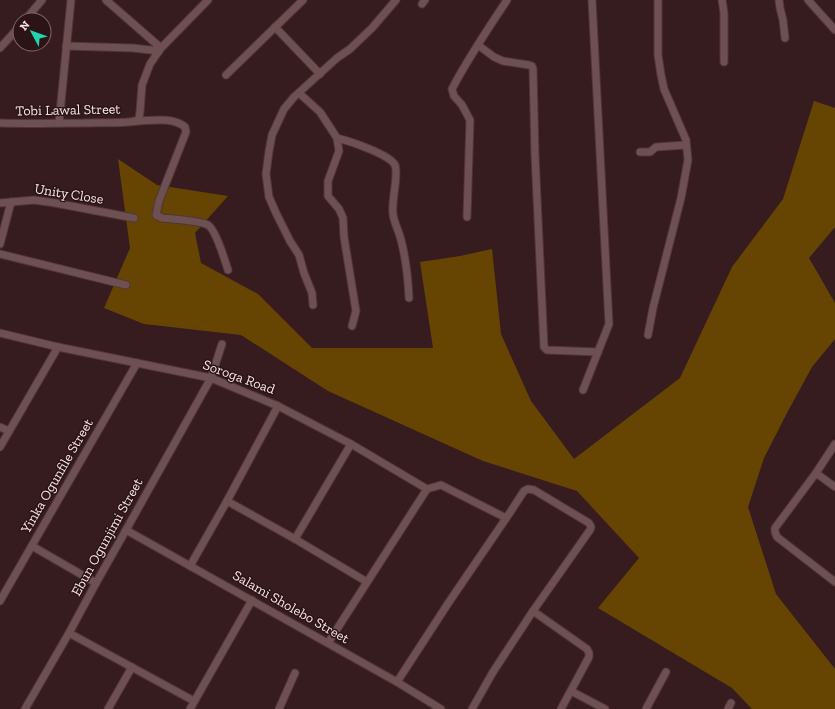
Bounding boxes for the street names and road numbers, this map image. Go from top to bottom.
street label: Tobi Lawal Street [15,101,121,119]
street label: Unity Close [33,180,105,208]
street label: Soroga Road [201,356,278,398]
street label: Yinka Ogunfile Street [17,415,97,537]
street label: Ebun Ogunjimi Street [68,474,147,599]
street label: Salami Sholebo Street [230,567,353,648]

